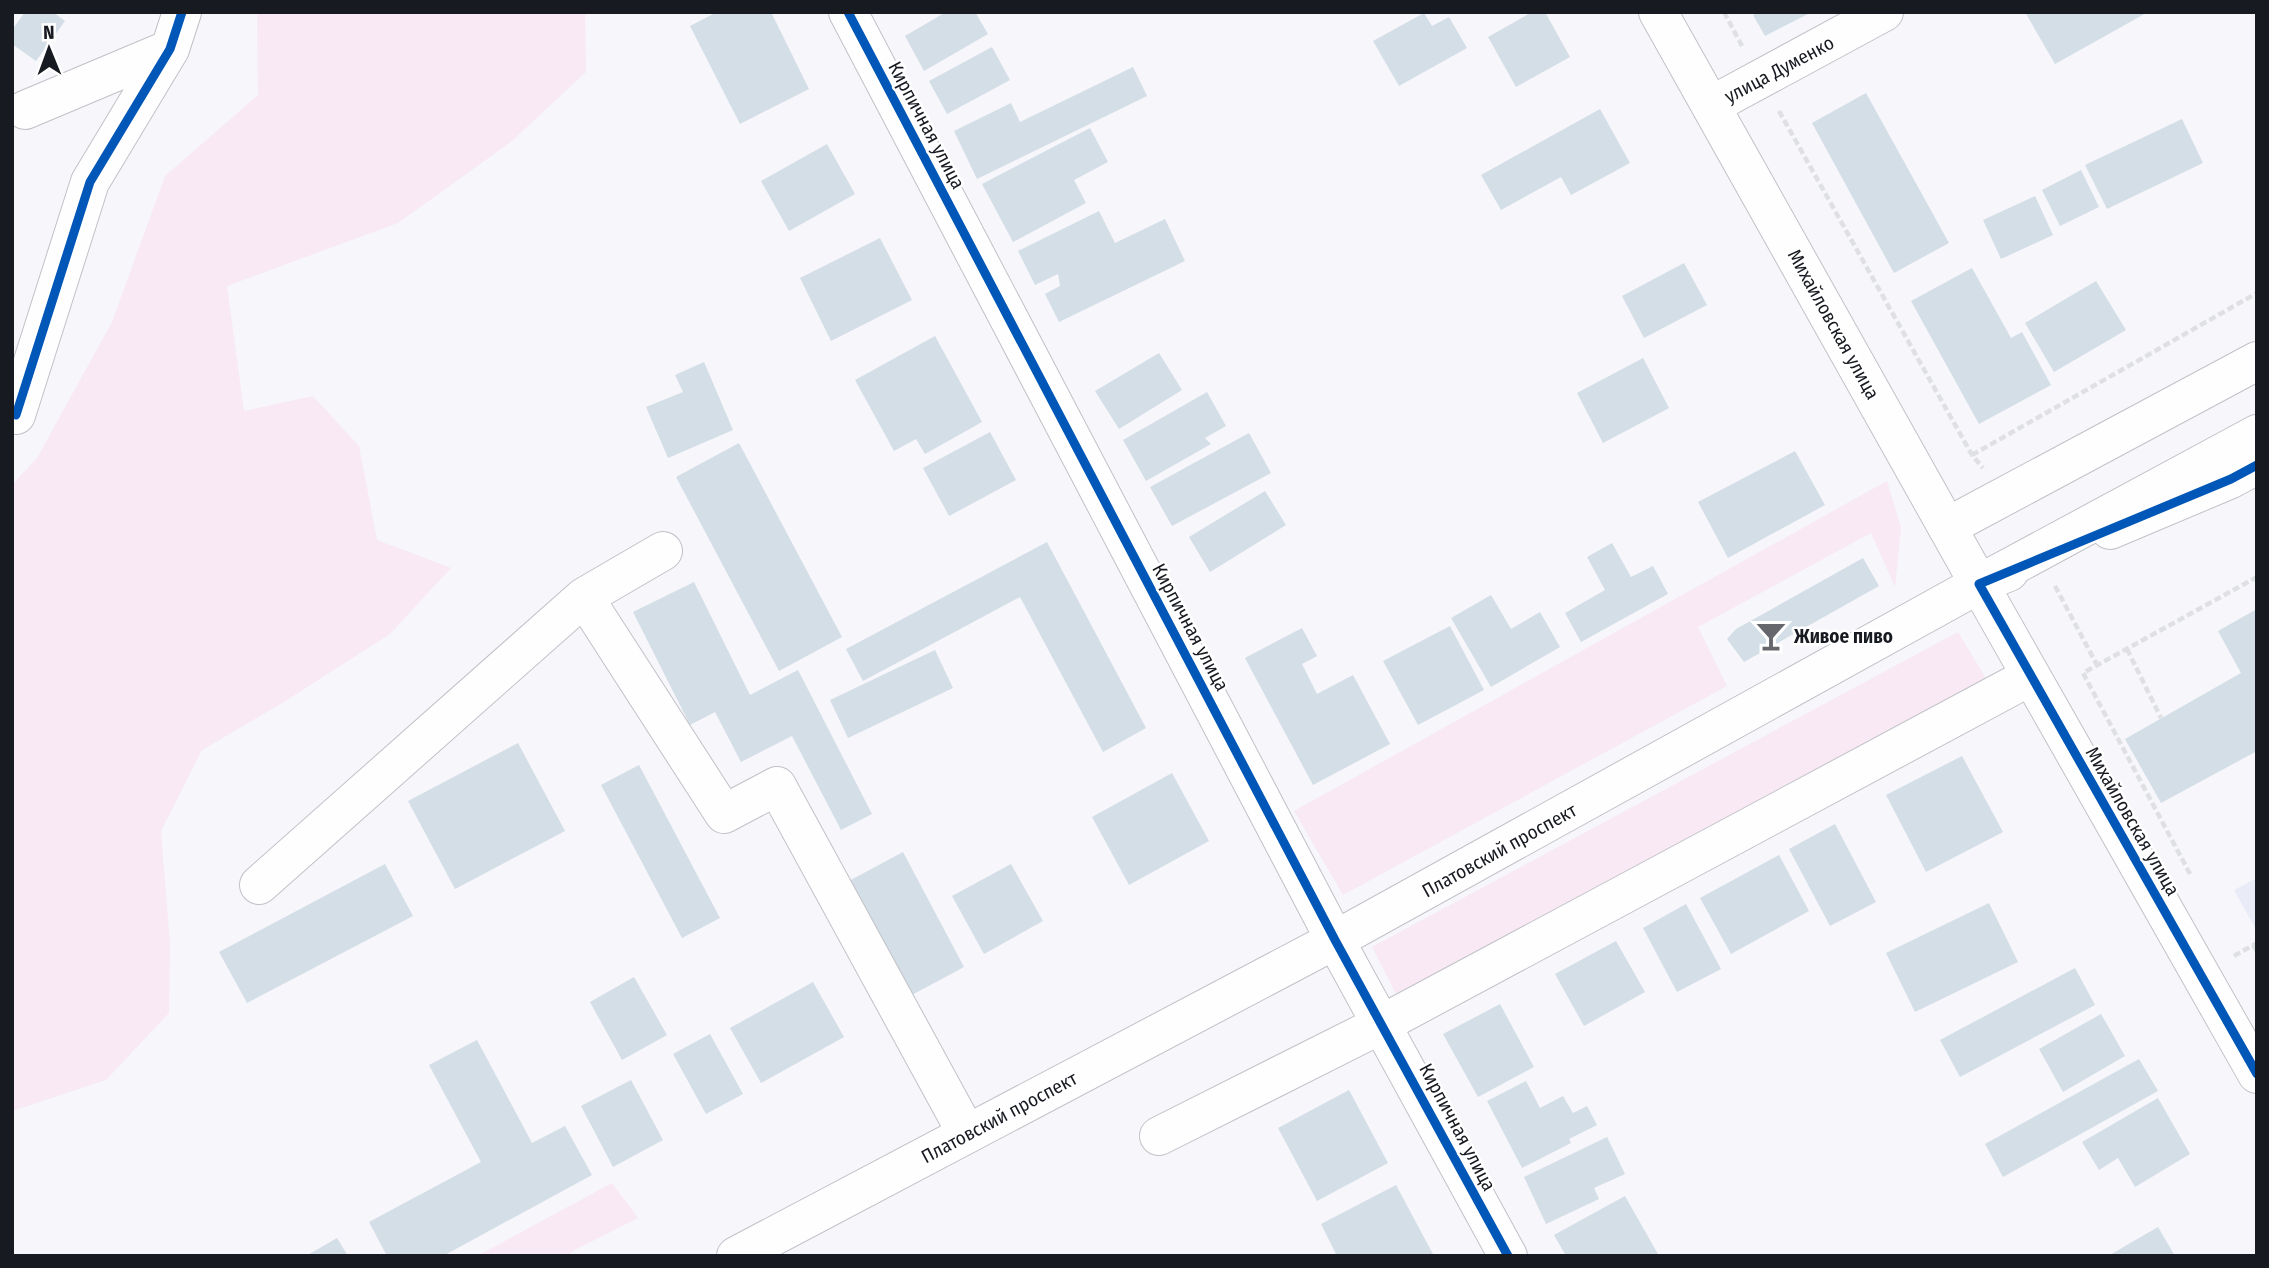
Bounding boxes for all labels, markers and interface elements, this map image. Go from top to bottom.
north arrow [14,14,84,84]
text: N [43,21,55,44]
street label: улица Думенко [1721,31,1838,108]
street label: Кирпичная улица [883,58,970,193]
street label: Михайловская улица [1783,245,1884,403]
street label: Кирпичная улица [1147,560,1234,695]
bar icon: Живое пиво [1754,619,1788,653]
place label: Живое пиво [1793,625,1893,648]
street label: Михайловская улица [2081,743,2185,900]
street label: Платовский проспект [1418,798,1581,902]
street label: Кирпичная улица [1414,1060,1501,1195]
street label: Платовский проспект [917,1067,1081,1168]

